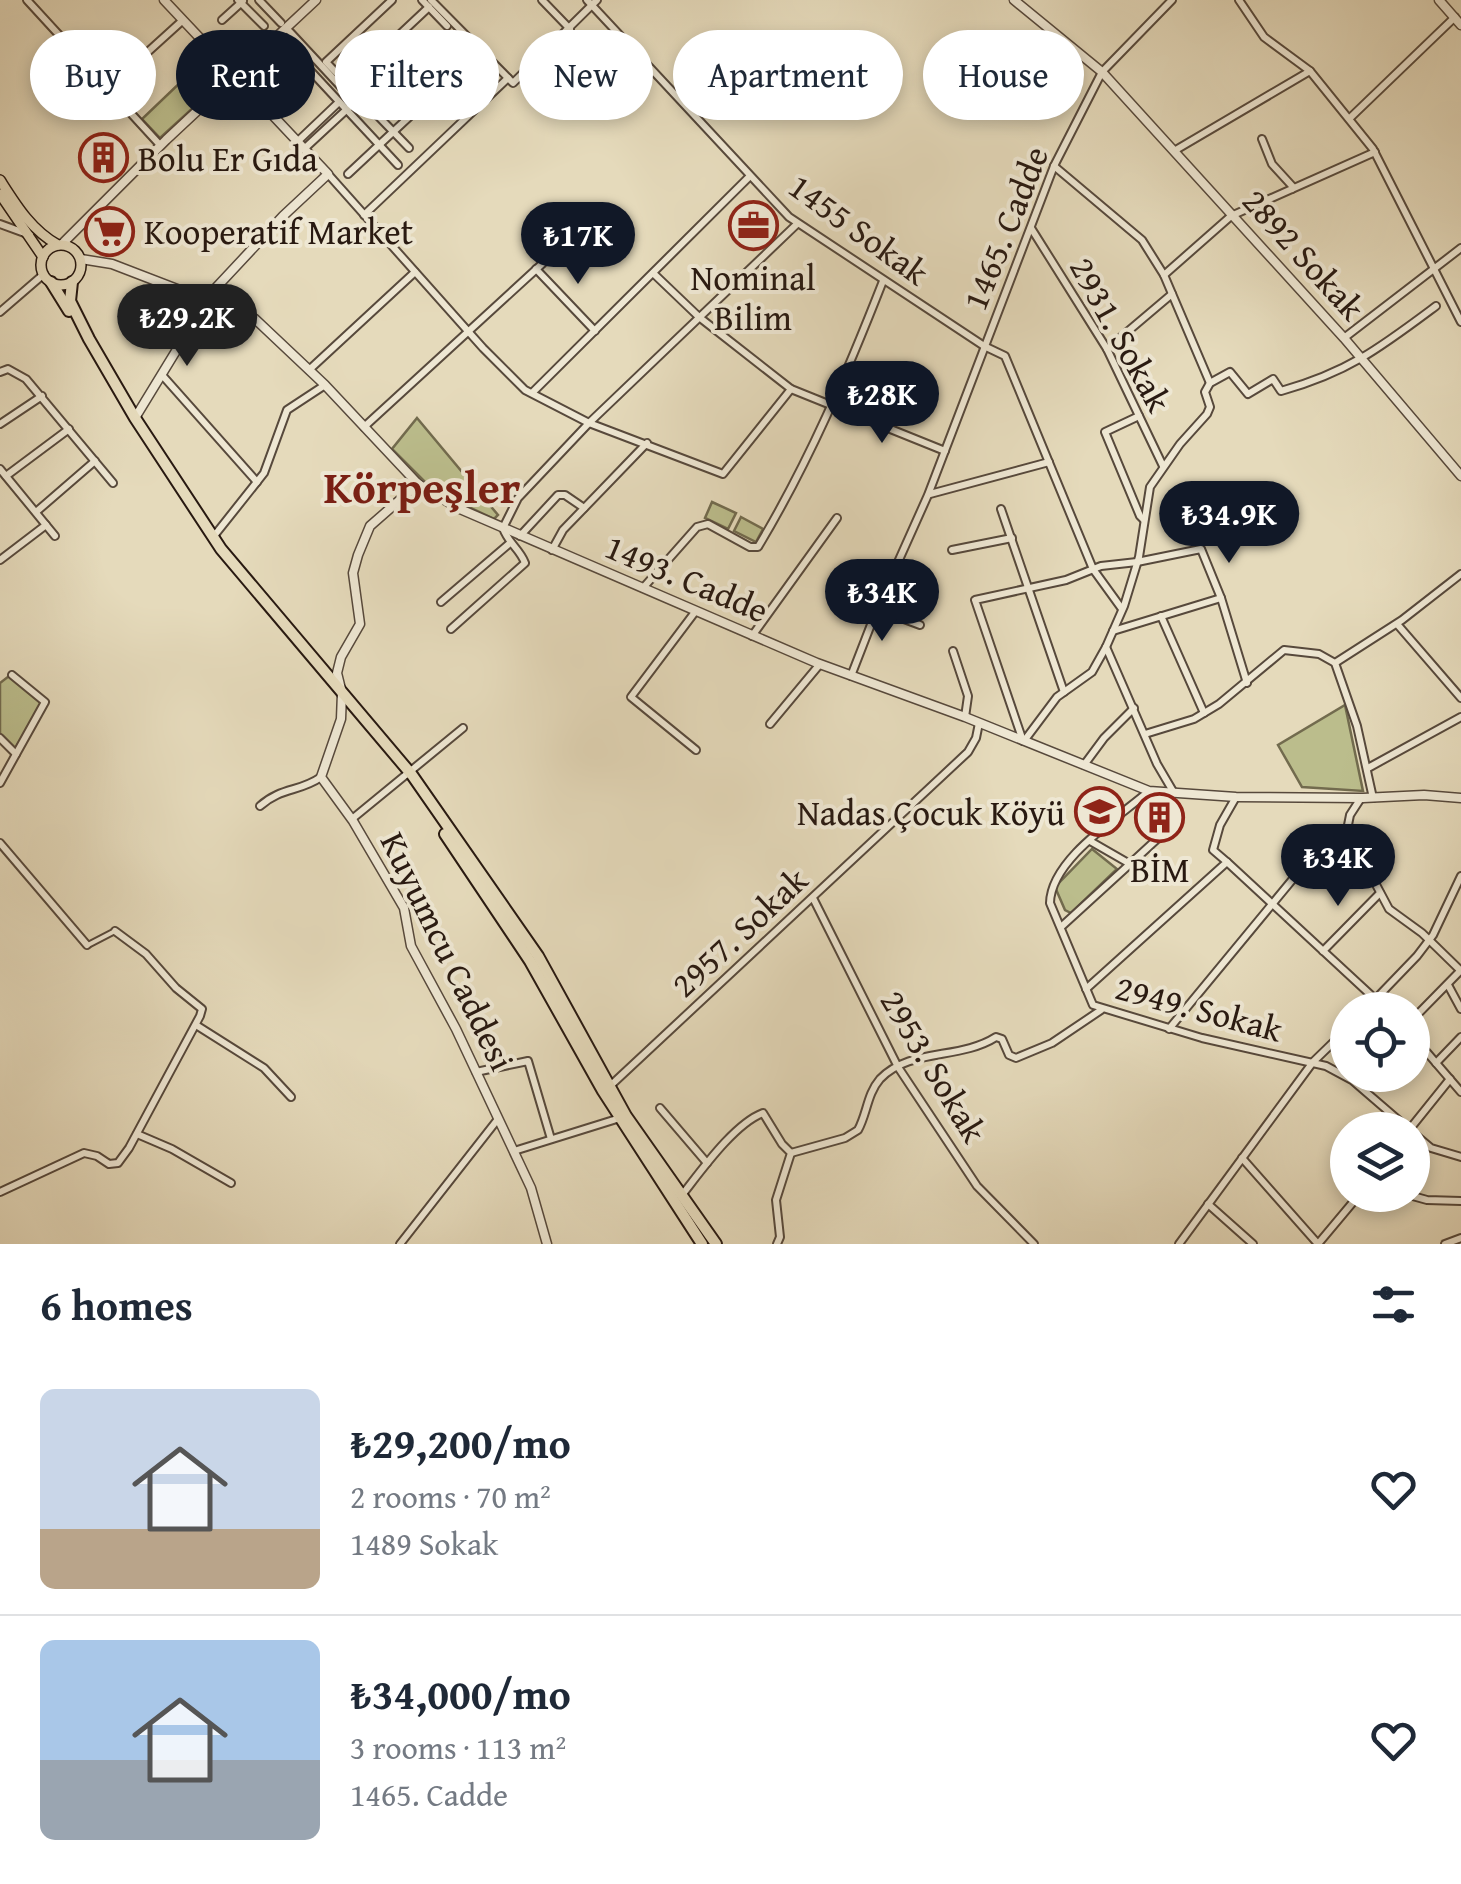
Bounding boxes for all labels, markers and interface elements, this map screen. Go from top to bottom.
chip: Buy [30,30,156,120]
chip: Rent [176,30,315,120]
chip: Filters [335,30,499,120]
chip: New [519,30,653,120]
chip: Apartment [673,30,903,120]
chip: House [923,30,1084,120]
building icon: Bolu Er Gıda [77,132,129,184]
place label: Bolu Er Gıda [138,133,318,184]
street label: 1465. Cadde [949,138,1061,318]
street label: 1455 Sokak [778,161,940,297]
street label: 2892 Sokak [1231,177,1377,331]
office icon: Nominal Bilim [727,199,779,251]
pin: ₺17K [519,202,637,287]
supermarket icon: Kooperatif Market [83,205,135,257]
place label: Kooperatif Market [144,206,413,257]
text: ₺17K [543,211,613,258]
street label: 2931. Sokak [1057,247,1185,421]
place label: Nominal Bilim [690,252,816,343]
pin: ₺29.2K [106,284,268,369]
text: ₺29.2K [139,293,235,340]
pin: ₺28K [823,361,941,446]
text: ₺28K [847,370,917,417]
district label: Körpeşler [324,454,521,519]
pin: ₺34.9K [1148,481,1310,566]
text: ₺34.9K [1181,490,1277,537]
street label: 1493. Cadde [597,521,777,635]
pin: ₺34K [823,559,941,644]
text: ₺34K [847,568,917,615]
school or university icon: Nadas Çocuk Köyü [1074,786,1126,838]
place label: Nadas Çocuk Köyü [797,787,1065,838]
building icon: BİM [1134,791,1186,843]
street label: Kuyumcu Caddesi [368,823,528,1079]
pin: ₺34K [1279,824,1397,909]
text: ₺34K [1303,833,1373,880]
place label: BİM [1130,844,1190,895]
street label: 2957. Sokak [659,855,819,1009]
street label: 2949. Sokak [1110,961,1288,1055]
street label: 2953. Sokak [868,980,1000,1152]
map controls [1330,992,1430,1212]
button: locate [1330,992,1430,1092]
button: layers [1330,1112,1430,1212]
text: 6 homes [40,1274,193,1335]
icon: filters [1366,1277,1421,1332]
text: ₺29,200/mo [350,1412,571,1473]
icon: home [120,1429,240,1549]
icon: heart [1366,1462,1421,1517]
text: 2 rooms · 70 m² [350,1473,551,1520]
text: 1489 Sokak [350,1520,498,1567]
text: ₺34,000/mo [350,1663,571,1724]
icon: home [120,1680,240,1800]
icon: heart [1366,1713,1421,1768]
text: 3 rooms · 113 m² [350,1724,566,1771]
text: 1465. Cadde [350,1771,508,1818]

